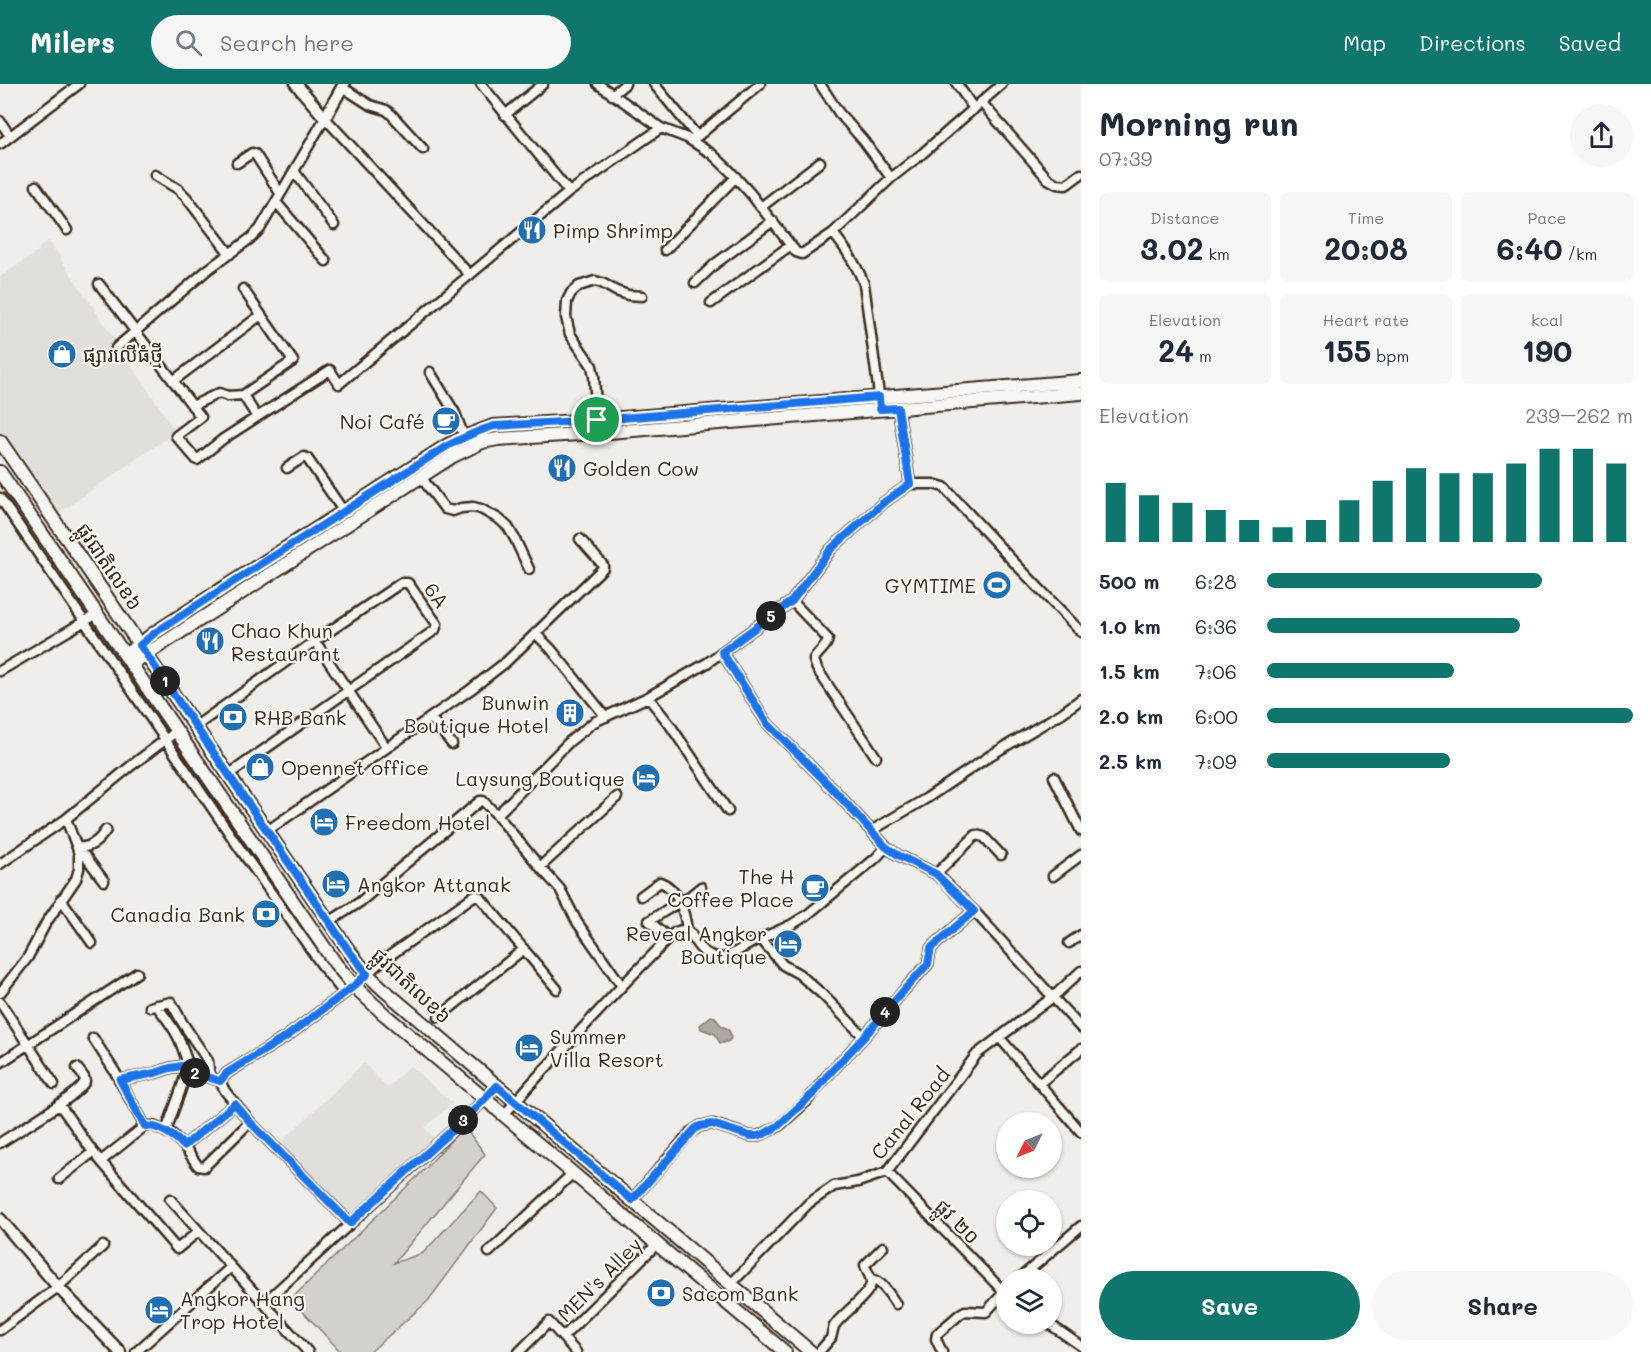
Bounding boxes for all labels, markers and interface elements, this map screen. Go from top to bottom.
search box [151,15,571,69]
text: Milers [30,24,115,60]
icon: search [172,26,205,59]
text: Search here [220,28,354,57]
text: Map [1343,29,1386,56]
text: Directions [1419,29,1526,56]
text: Saved [1559,29,1621,56]
text: Morning run [1099,101,1299,144]
button: share [1570,104,1633,167]
text: 07:39 [1099,145,1152,171]
text: Distance [1151,207,1219,228]
text: Time [1348,207,1384,228]
text: Pace [1527,207,1567,228]
restaurant icon: Pimp Shrimp [516,214,548,246]
place label: Pimp Shrimp [553,217,673,243]
text: 3.02 [1140,228,1203,268]
text: 20:08 [1324,228,1408,268]
text: 6:40 [1497,228,1563,268]
text: km [1203,243,1230,264]
text: /km [1563,243,1597,264]
text: Elevation [1149,309,1221,330]
text: Heart rate [1323,309,1409,330]
text: kcal [1531,309,1563,330]
text: 24 [1158,330,1194,370]
text: 155 [1323,330,1371,370]
text: 190 [1522,330,1572,370]
shop icon: ផ្សារលើធំថ្មី [46,338,78,370]
place label: ផ្សារលើធំថ្មី [83,341,163,368]
text: m [1194,345,1212,366]
text: bpm [1371,345,1409,366]
pin [571,394,622,445]
text: Elevation [1099,402,1189,428]
text: 239–262 m [1525,402,1633,428]
icon: arrive [580,403,613,436]
cafe icon: Noi Café [430,405,462,437]
place label: Noi Café [340,408,425,434]
restaurant icon: Golden Cow [546,452,578,484]
place label: Golden Cow [583,455,699,481]
street label: ផ្លូវជាតិលេខ៦ [65,517,149,619]
text: 500 m [1099,568,1159,594]
text: 6:28 [1195,568,1237,594]
sports icon: GYMTIME [981,569,1013,601]
place label: GYMTIME [885,572,976,598]
street label: 6A [419,577,455,613]
pin: 5 [756,601,786,631]
text: 5 [766,605,776,626]
text: 1.0 km [1099,613,1161,639]
text: 6:36 [1195,613,1237,639]
place label: Chao Khun Restaurant [231,617,341,666]
restaurant icon: Chao Khun Restaurant [194,625,226,657]
text: 1.5 km [1099,658,1160,684]
text: 7:06 [1195,658,1237,684]
pin: 1 [150,666,180,696]
text: 1 [161,670,169,691]
place label: Bunwin Boutique Hotel [404,689,549,738]
building icon: Bunwin Boutique Hotel [554,697,586,729]
bank icon: RHB Bank [217,701,249,733]
text: 2.0 km [1099,703,1163,729]
text: 6:00 [1195,703,1238,729]
place label: RHB Bank [254,704,346,730]
text: 2.5 km [1099,748,1162,774]
text: 7:09 [1195,748,1236,774]
shop icon: Opennet office [244,751,276,783]
place label: Opennet office [281,754,429,780]
hotel icon: Laysung Boutique [630,762,662,794]
place label: Laysung Boutique [456,765,625,791]
hotel icon: Freedom Hotel [308,806,340,838]
place label: Freedom Hotel [345,809,490,835]
place label: The H Coffee Place [667,863,794,912]
hotel icon: Angkor Attanak [320,868,352,900]
place label: Angkor Attanak [357,871,511,897]
cafe icon: The H Coffee Place [799,872,831,904]
bank icon: Canadia Bank [250,898,282,930]
place label: Canadia Bank [110,901,245,927]
place label: Reveal Angkor Boutique [626,920,767,969]
hotel icon: Reveal Angkor Boutique [772,928,804,960]
street label: ផ្លូវជាតិលេខ៦ [362,941,457,1034]
pin: 4 [870,997,900,1027]
text: 4 [880,1001,890,1022]
place label: Summer Villa Resort [550,1023,664,1072]
hotel icon: Summer Villa Resort [513,1032,545,1064]
pin: 2 [180,1058,210,1088]
street label: Canal Road [865,1061,955,1165]
text: 2 [191,1062,199,1083]
pin: 3 [448,1105,478,1135]
text: 3 [458,1109,468,1130]
north arrow [996,1112,1062,1178]
map controls [996,1112,1062,1334]
button: locate [996,1190,1062,1256]
street label: ផ្លូវ ២០ [925,1193,986,1254]
street label: MEN's Alley [551,1231,647,1327]
button: layers [996,1268,1062,1334]
button: Save [1099,1271,1360,1340]
button: Share [1372,1271,1633,1340]
bank icon: Sacom Bank [645,1277,677,1309]
place label: Sacom Bank [682,1280,798,1306]
place label: Angkor Hang Trop Hotel [180,1285,305,1334]
hotel icon: Angkor Hang Trop Hotel [143,1294,175,1326]

